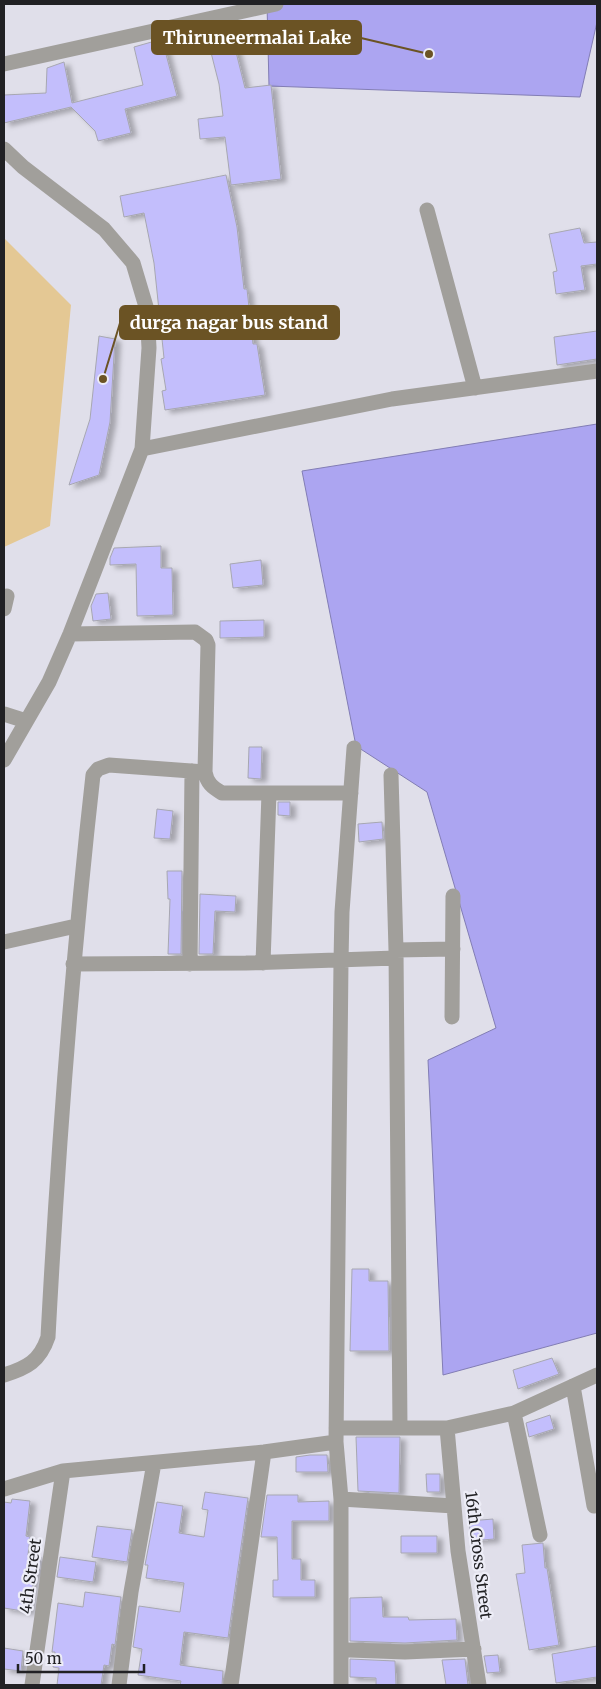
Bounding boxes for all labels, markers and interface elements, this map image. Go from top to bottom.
callout: Thiruneermalai Lake [152,21,361,54]
text: Thiruneermalai Lake [163,26,352,49]
callout: durga nagar bus stand [120,306,339,339]
text: durga nagar bus stand [130,311,328,334]
street label: 16th Cross Street [461,1490,497,1621]
street label: 4th Street [15,1536,45,1615]
scale bar [18,1642,144,1674]
text: 50 m [25,1649,62,1668]

